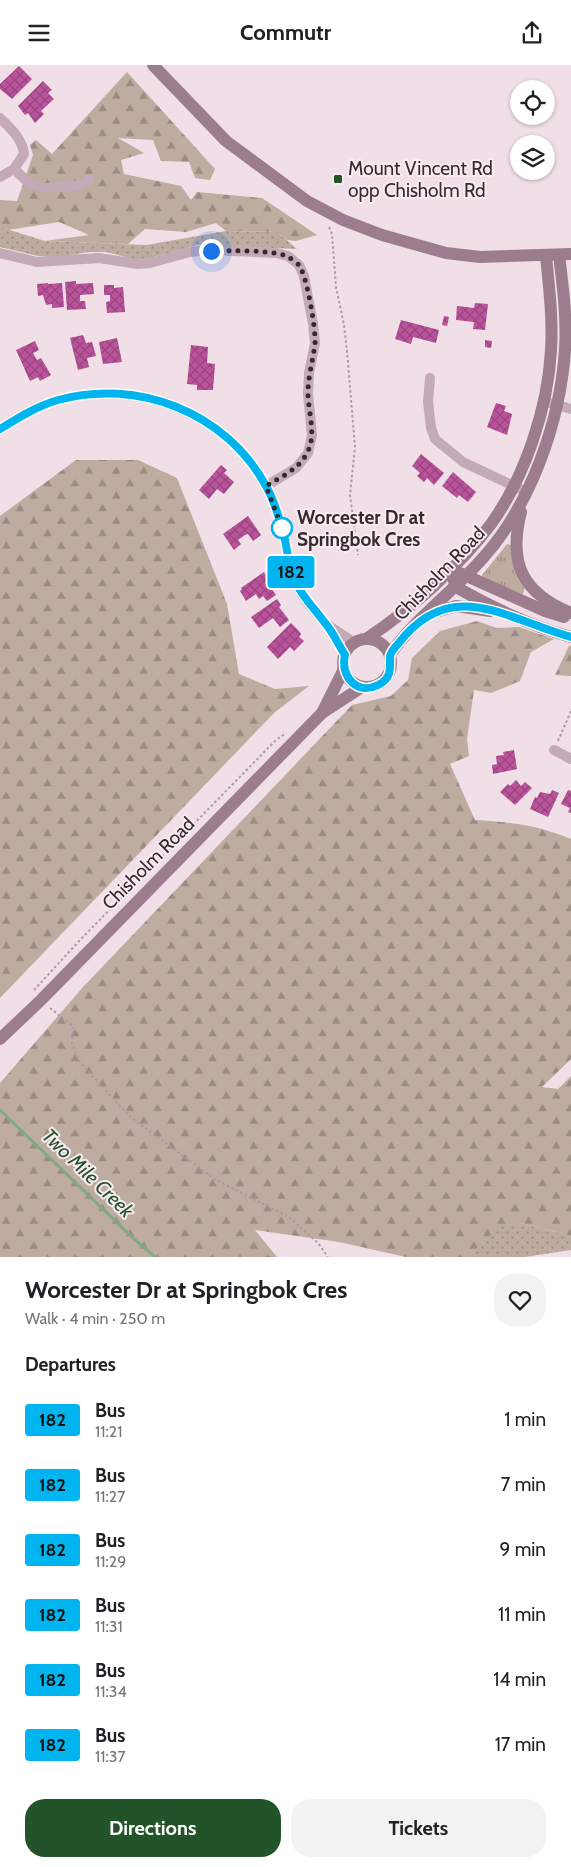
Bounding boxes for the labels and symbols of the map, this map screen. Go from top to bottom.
place label: Mount Vincent Rd opp Chisholm Rd [348,157,493,202]
marker: Mount Vincent Rd opp Chisholm Rd [332,173,344,185]
your location [199,239,224,264]
place label: Worcester Dr at Springbok Cres [297,506,425,551]
marker: Worcester Dr at Springbok Cres [271,517,293,539]
street label: Chisholm Road [389,522,490,625]
line badge: 182 [262,556,320,588]
street label: Chisholm Road [97,812,199,914]
water label: Two Mile Creek [37,1123,140,1224]

